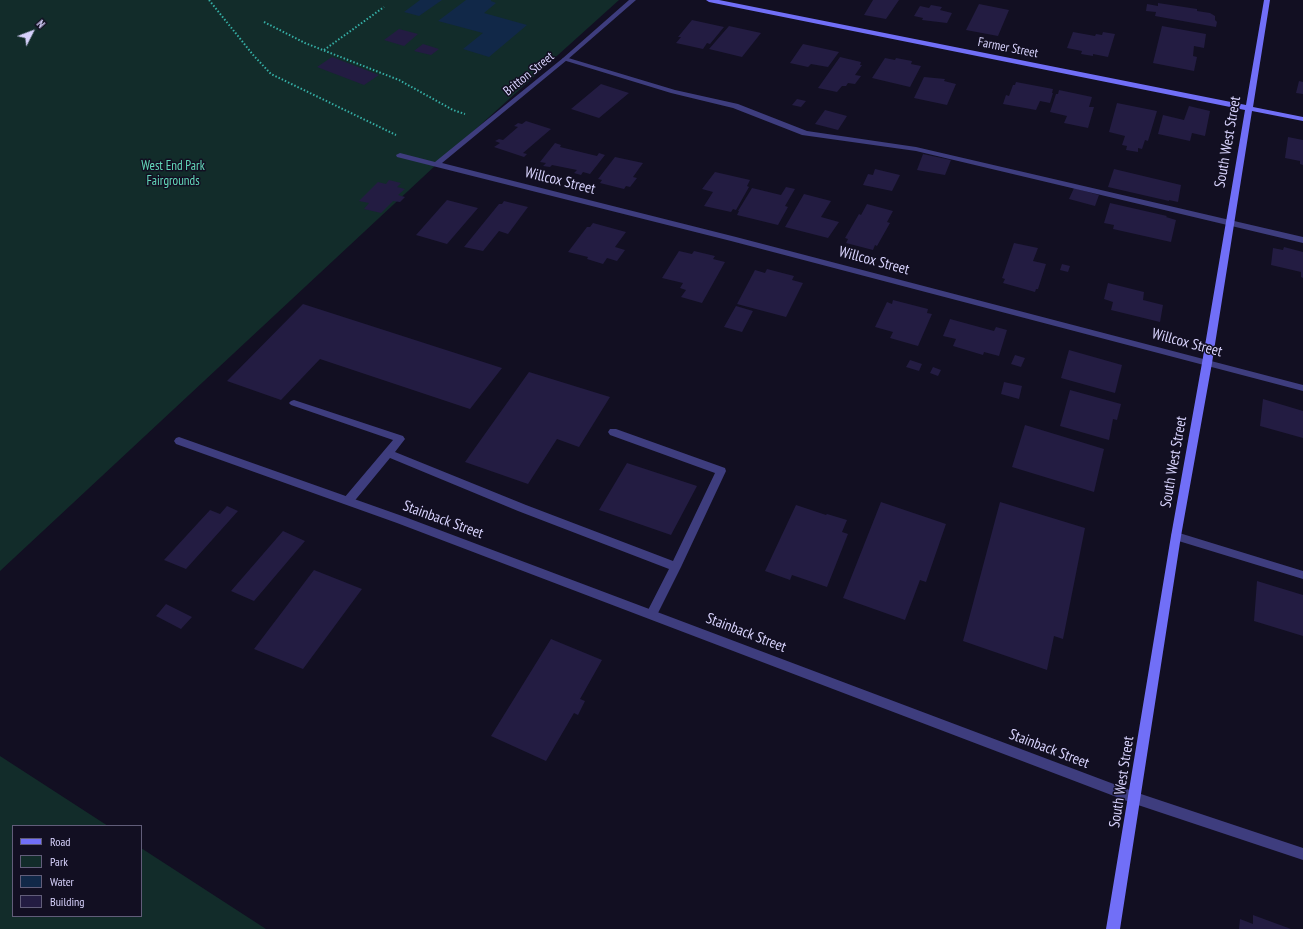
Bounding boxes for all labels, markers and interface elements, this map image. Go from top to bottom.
north arrow [12,12,52,52]
text: N [34,17,48,31]
street label: Farmer Street [976,35,1040,61]
street label: Britton Street [501,49,557,99]
street label: South West Street [1211,95,1245,189]
park label: West End Park Fairgrounds [141,158,205,189]
street label: Willcox Street [523,164,597,198]
street label: Willcox Street [837,243,911,279]
street label: Willcox Street [1150,325,1224,361]
street label: South West Street [1157,415,1191,509]
street label: Stainback Street [400,497,486,543]
street label: Stainback Street [703,609,789,657]
street label: Stainback Street [1006,725,1092,773]
street label: South West Street [1106,735,1138,829]
legend [12,825,142,917]
text: Road [50,834,70,849]
text: Park [50,854,68,869]
text: Water [50,874,74,889]
text: Building [50,894,85,909]

